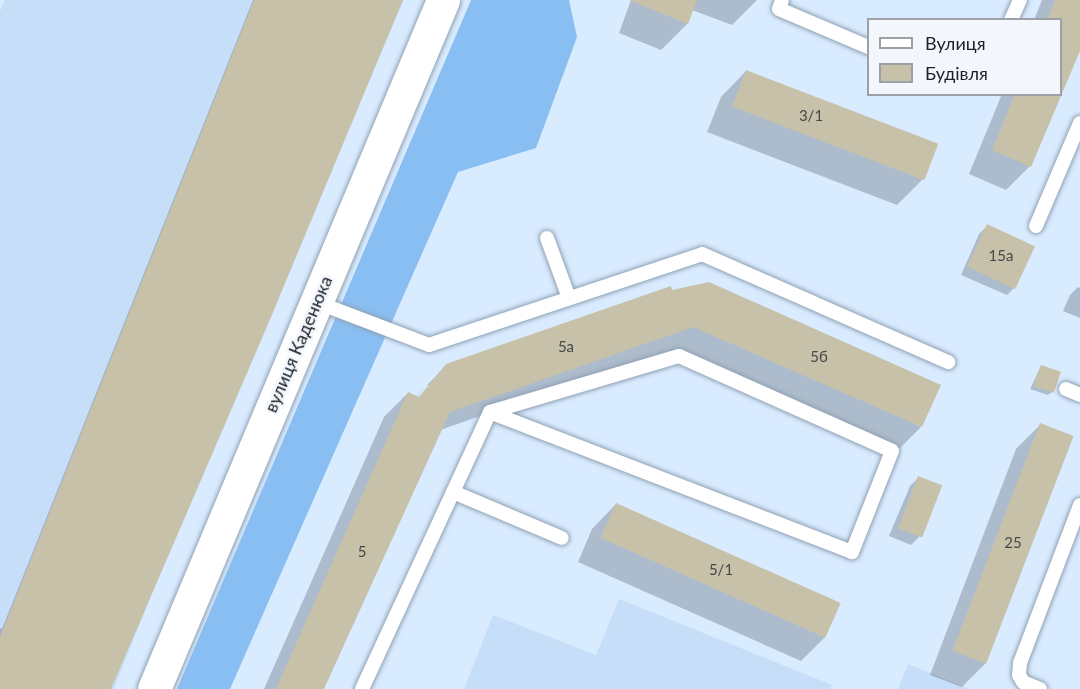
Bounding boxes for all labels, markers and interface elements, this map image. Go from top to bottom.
legend [867,18,1062,96]
text: Вулиця [925,32,986,54]
text: Будівля [925,62,988,84]
house number: 3/1 [799,107,823,125]
house number: 15а [989,247,1013,265]
street label: вулиця Каденюка [259,272,337,416]
house number: 5а [558,338,574,356]
house number: 5б [810,348,828,366]
house number: 25 [1004,534,1022,552]
house number: 5 [358,543,366,561]
house number: 5/1 [709,561,733,579]

